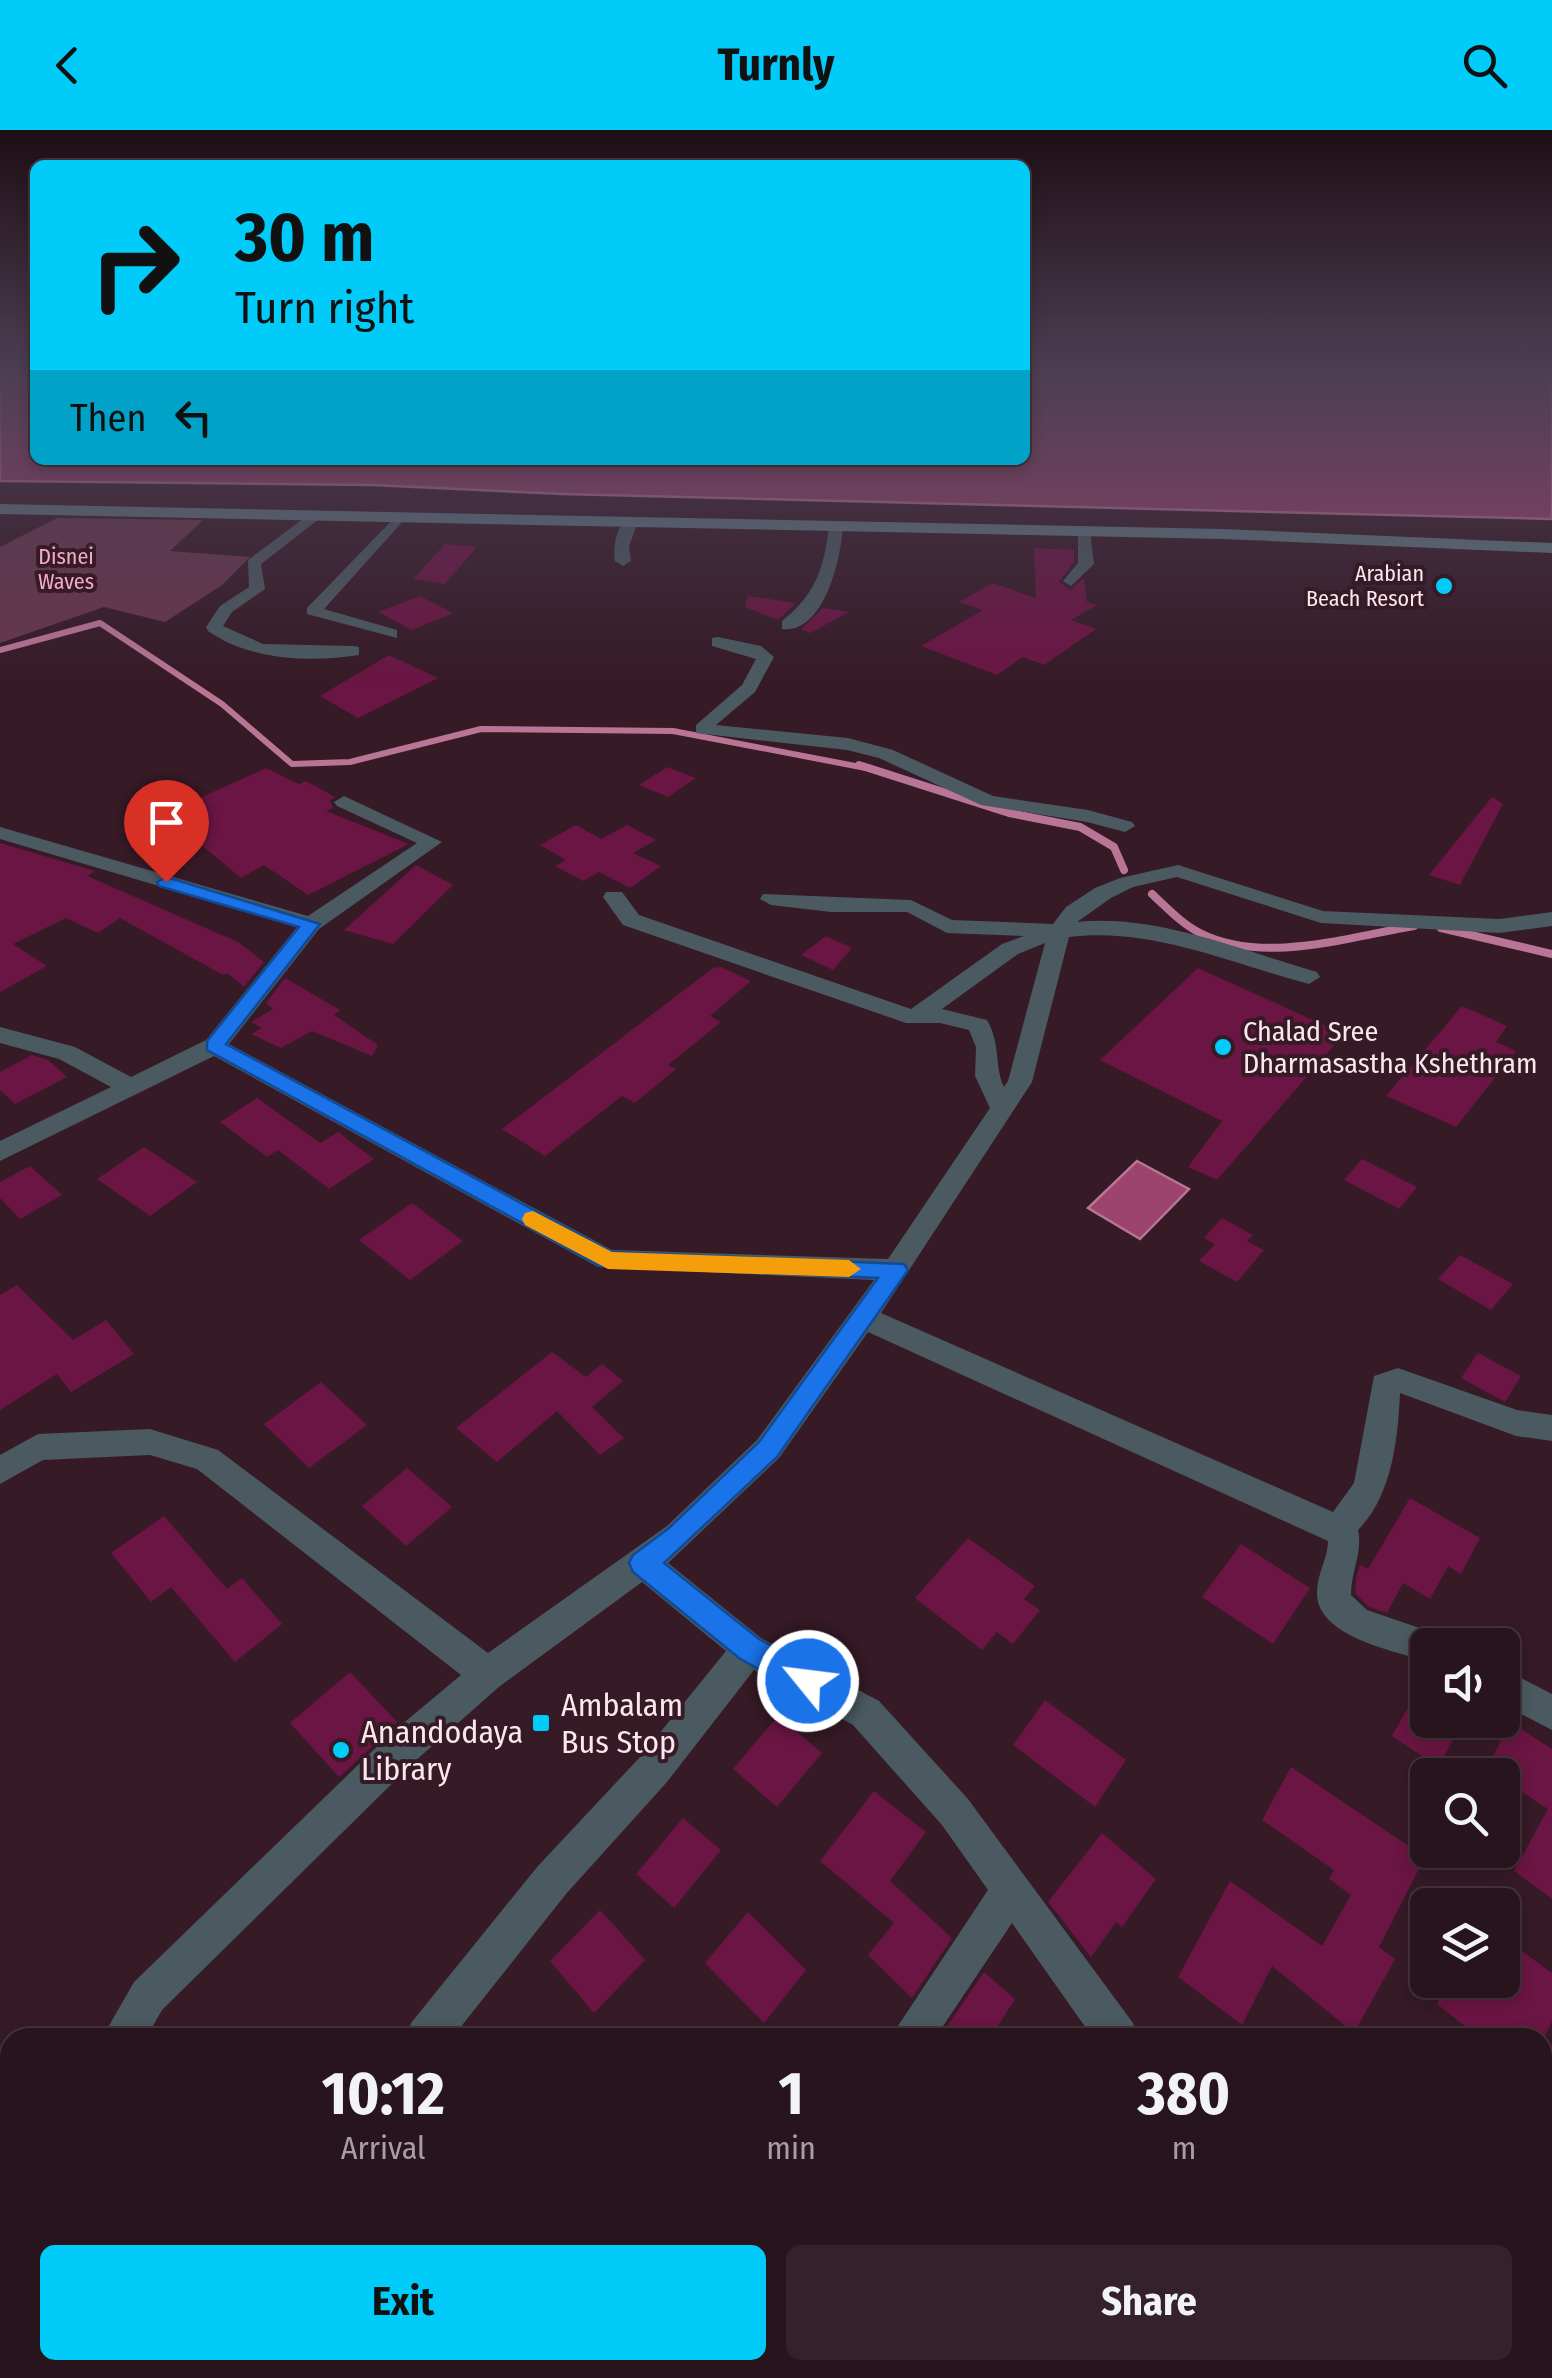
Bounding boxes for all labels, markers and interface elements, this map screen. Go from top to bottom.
icon: back [40,38,95,93]
text: Turnly [718,38,834,92]
icon: search [1457,38,1512,93]
text: 30 m [235,196,374,280]
icon: right [70,200,200,330]
text: Turn right [235,281,414,335]
icon: left [166,390,221,445]
text: Then [70,395,146,441]
park label: Disnei Waves [38,543,94,595]
place label: Arabian Beach Resort [1306,560,1425,612]
marker: Arabian Beach Resort [1433,575,1455,597]
pin [124,780,209,883]
icon: arrive [139,795,194,850]
place label: Chalad Sree Dharmasastha Kshethram [1243,1015,1537,1080]
marker: Chalad Sree Dharmasastha Kshethram [1212,1036,1234,1058]
map controls [1410,1628,1520,1998]
button: sound [1410,1628,1520,1738]
position arrow [756,1629,860,1733]
place label: Ambalam Bus Stop [561,1686,683,1761]
marker: Ambalam Bus Stop [530,1712,552,1734]
place label: Anandodaya Library [361,1713,523,1788]
marker: Anandodaya Library [330,1739,352,1761]
button: search [1410,1758,1520,1868]
button: layers [1410,1888,1520,1998]
text: 10:12 [322,2058,445,2130]
text: 1 [778,2058,804,2130]
text: 380 [1138,2058,1230,2130]
text: Arrival [341,2129,426,2167]
text: min [766,2129,816,2167]
text: m [1172,2129,1196,2167]
button: Exit [40,2245,766,2360]
button: Share [786,2245,1512,2360]

